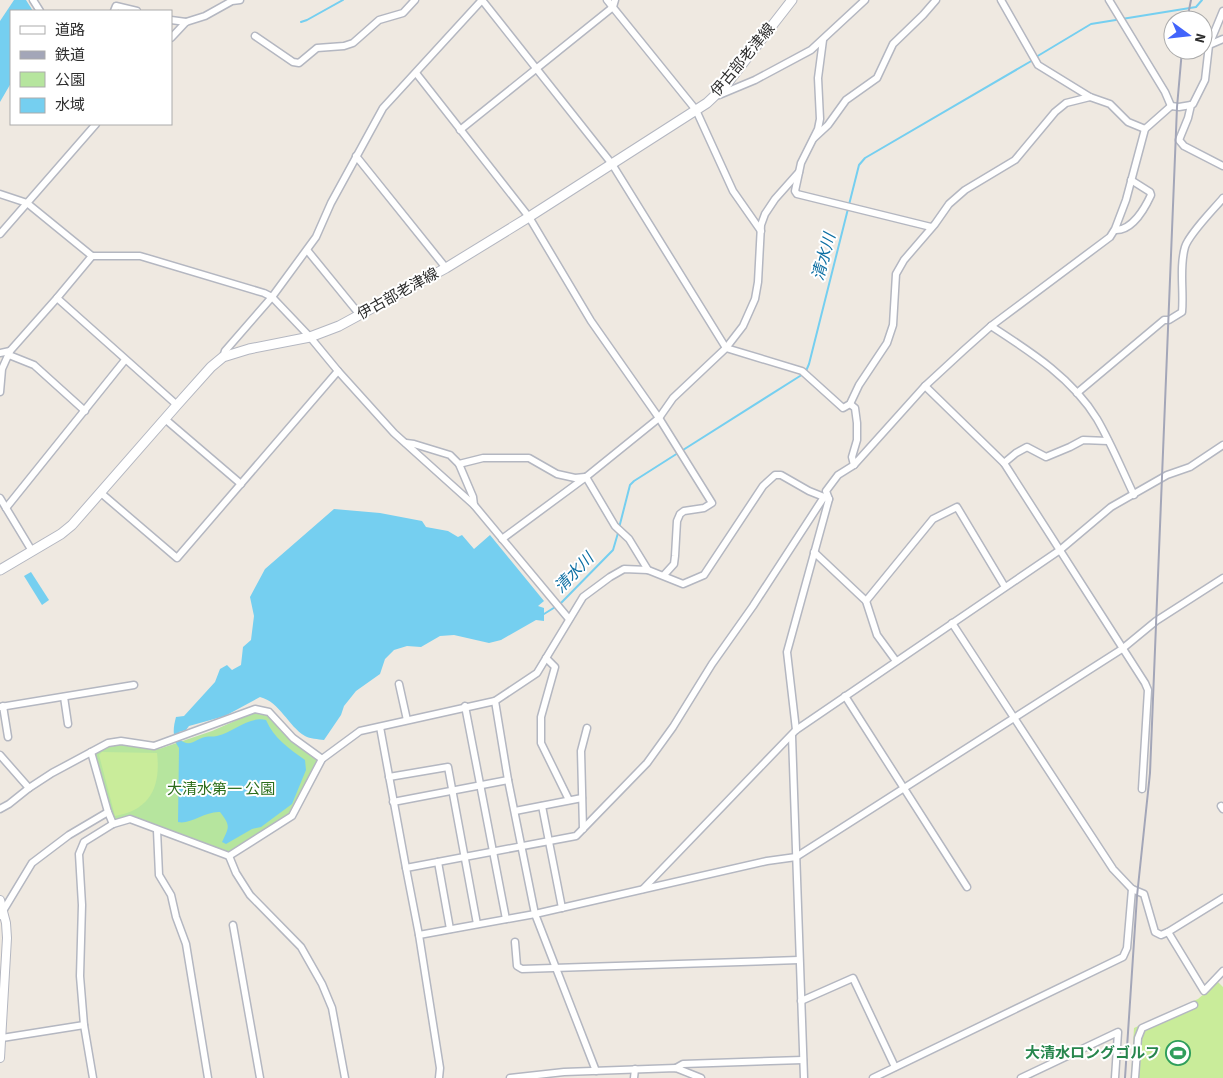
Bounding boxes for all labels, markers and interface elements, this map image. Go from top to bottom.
legend [10,10,172,125]
north arrow [1163,10,1213,60]
street label: 伊古部老津線 [706,19,780,101]
text: 道路 [55,20,85,41]
text: N [1189,31,1210,45]
text: 鉄道 [55,45,85,66]
text: 公園 [55,70,85,91]
text: 水域 [55,95,85,116]
water label: 清水川 [807,229,841,283]
street label: 伊古部老津線 [354,263,442,325]
water label: 清水川 [549,547,600,598]
park label: 大清水第一 公園 [167,779,275,800]
sports icon: 大清水ロングゴルフ [1165,1040,1191,1066]
place label: 大清水ロングゴルフ [1025,1043,1160,1064]

